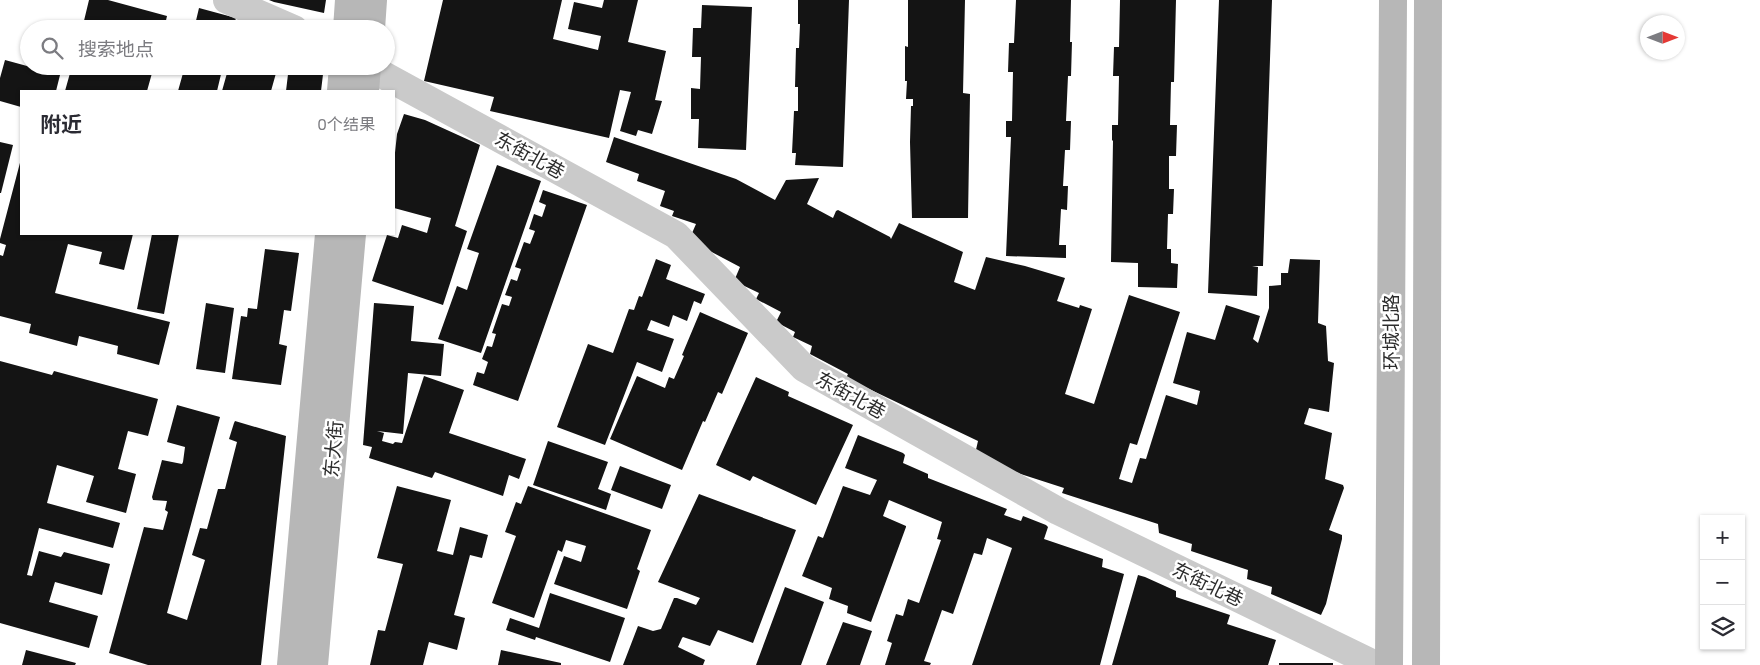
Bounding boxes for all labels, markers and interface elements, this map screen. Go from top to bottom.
north arrow [1640,15,1685,60]
search box [20,20,395,75]
icon: search [38,34,66,62]
text: 搜索地点 [78,37,154,60]
text: 附近 [40,111,82,136]
text: 0个结果 [317,114,375,133]
street label: 东街北巷 [491,126,569,183]
street label: 环城北路 [1379,294,1402,370]
street label: 东街北巷 [812,366,890,423]
street label: 东大街 [319,420,346,478]
map controls [1700,515,1745,650]
button: + [1700,515,1745,560]
street label: 东街北巷 [1169,557,1247,611]
button: − [1700,560,1745,605]
button: layers [1700,605,1745,650]

